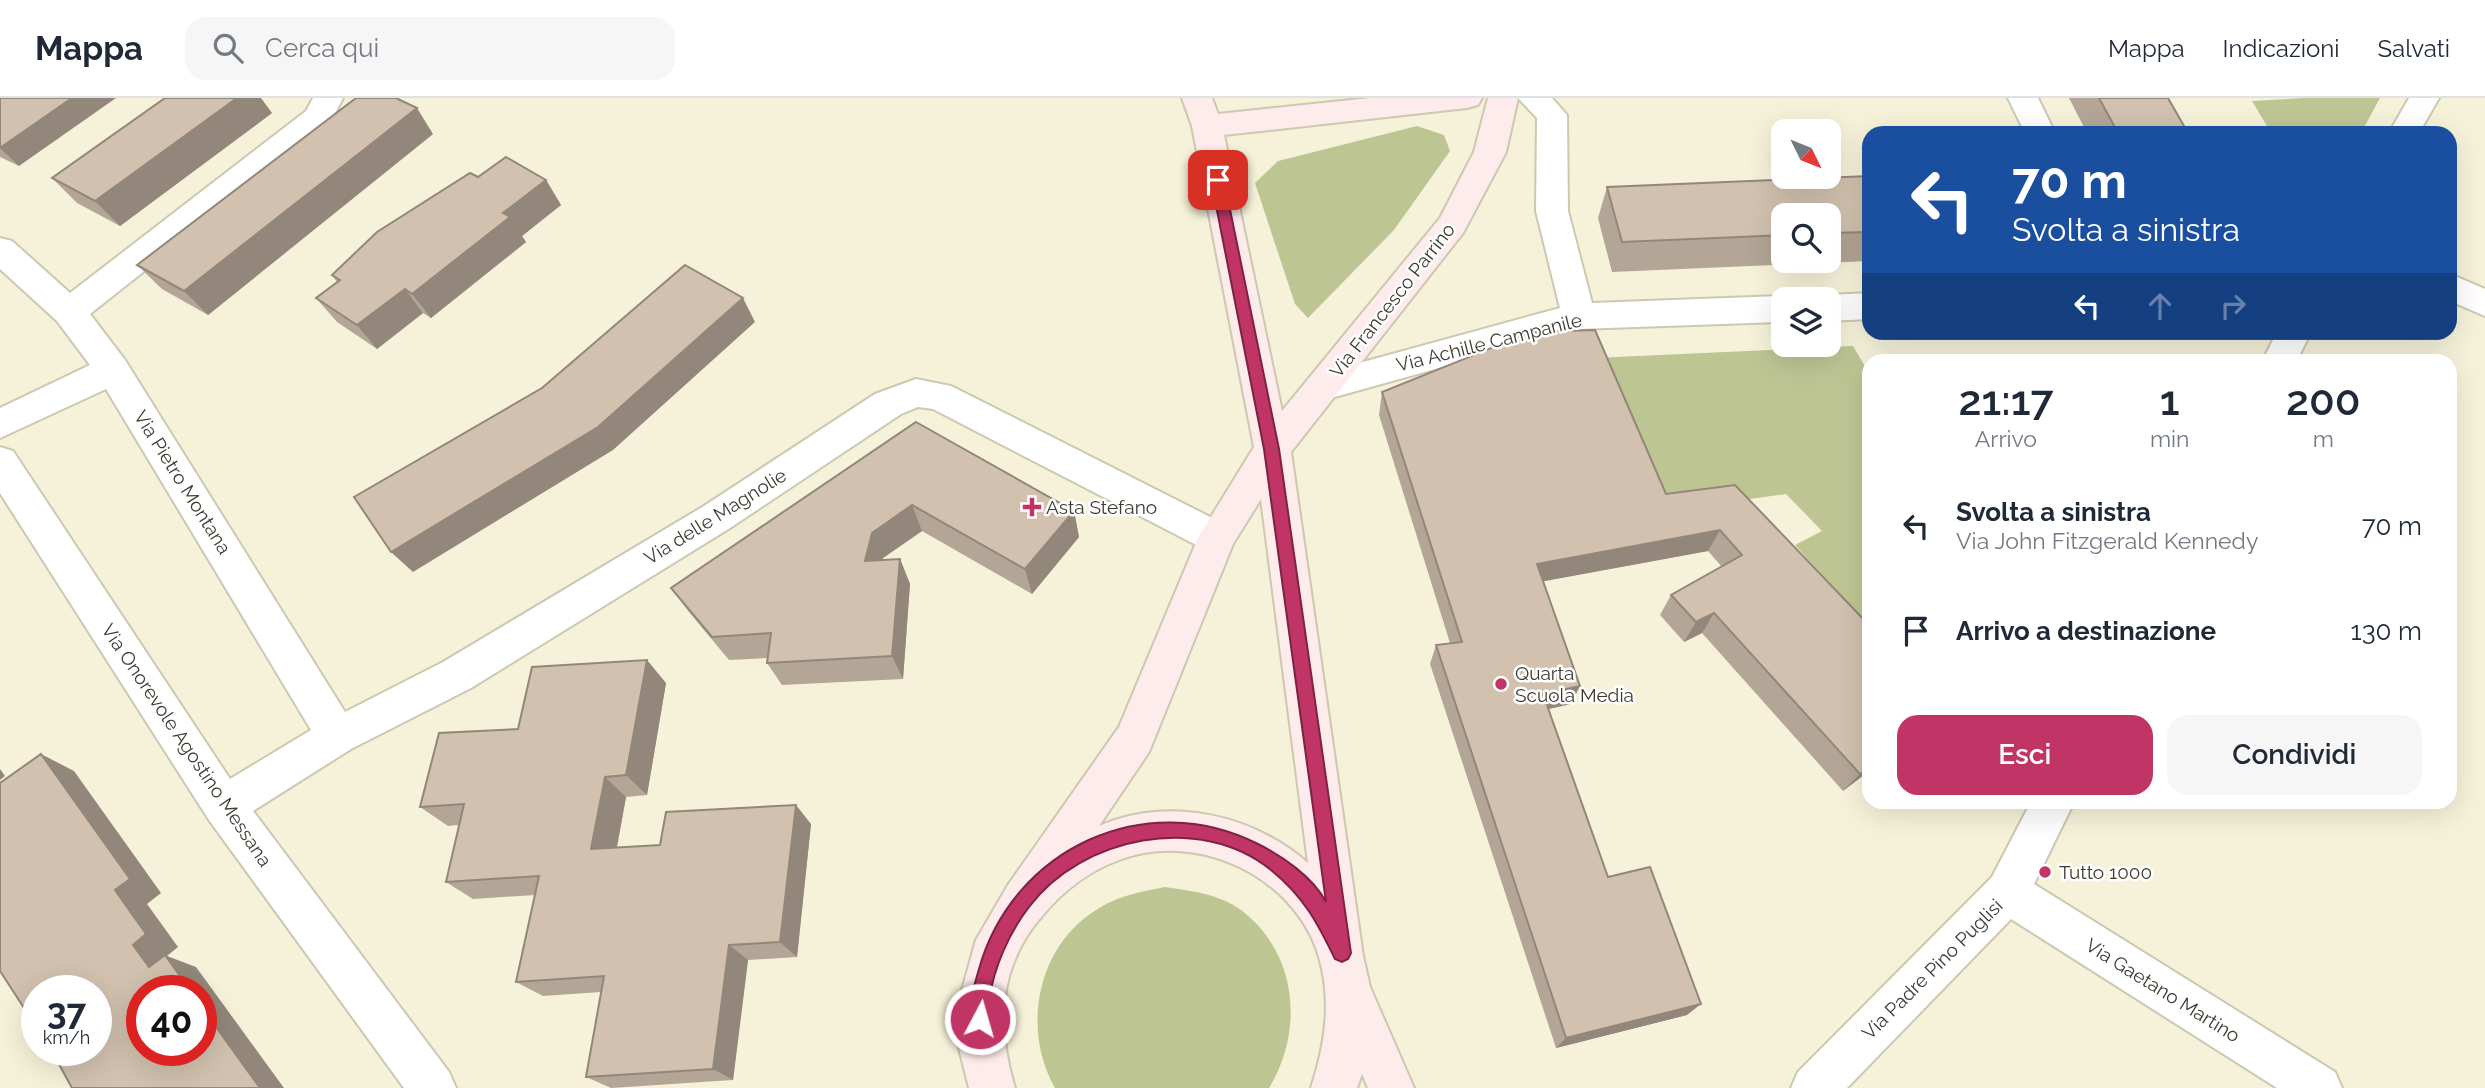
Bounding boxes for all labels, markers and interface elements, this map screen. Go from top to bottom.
search box [185,17,675,80]
text: Mappa [35,29,143,68]
icon: search [209,29,247,67]
text: Cerca qui [265,33,379,63]
text: Mappa [2108,34,2185,63]
text: Indicazioni [2223,34,2340,63]
text: Salvati [2378,34,2450,63]
north arrow [1771,119,1841,189]
map controls [1771,119,1841,357]
pin [1188,150,1248,210]
text: 70 m [2012,152,2127,209]
icon: left [1897,154,1988,245]
icon: arrive [1199,161,1237,199]
button: search [1771,203,1841,273]
text: Svolta a sinistra [2012,211,2240,248]
street label: Via Francesco Parrino [1325,218,1459,382]
button: layers [1771,287,1841,357]
icon: left [2068,287,2106,325]
icon: ahead [2141,287,2179,325]
icon: right [2214,287,2252,325]
street label: Via Achille Campanile [1394,308,1584,376]
text: 21:17 [1958,376,2053,425]
text: 1 [2160,376,2180,425]
text: 200 [2286,376,2361,425]
street label: Via Pietro Montana [130,406,236,558]
text: Arrivo [1975,425,2037,452]
text: min [2150,425,2189,452]
text: m [2313,425,2334,452]
street label: Via delle Magnolie [640,463,790,569]
place label: Asta Stefano [1046,496,1157,518]
text: Svolta a sinistra [1956,497,2151,527]
marker: Asta Stefano [1024,499,1040,515]
icon: left [1897,507,1935,545]
text: 70 m [2362,511,2422,541]
text: Via John Fitzgerald Kennedy [1956,527,2258,554]
icon: arrive [1897,612,1935,650]
text: Arrivo a destinazione [1956,616,2216,646]
text: 130 m [2351,616,2422,646]
street label: Via Onorevole Agostino Messana [97,619,277,871]
place label: Quarta Scuola Media [1515,662,1634,706]
marker: Quarta Scuola Media [1493,676,1509,692]
button: Esci [1897,715,2153,795]
button: Condividi [2167,715,2422,795]
place label: Tutto 1000 [2059,861,2152,883]
marker: Tutto 1000 [2037,864,2053,880]
street label: Via Padre Pino Puglisi [1857,894,2007,1044]
street label: Via Gaetano Martino [2082,934,2244,1046]
speed limit sign: 40 [126,975,217,1066]
position arrow [943,982,1017,1056]
text: 37 [47,991,86,1032]
text: km/h [43,1027,90,1048]

